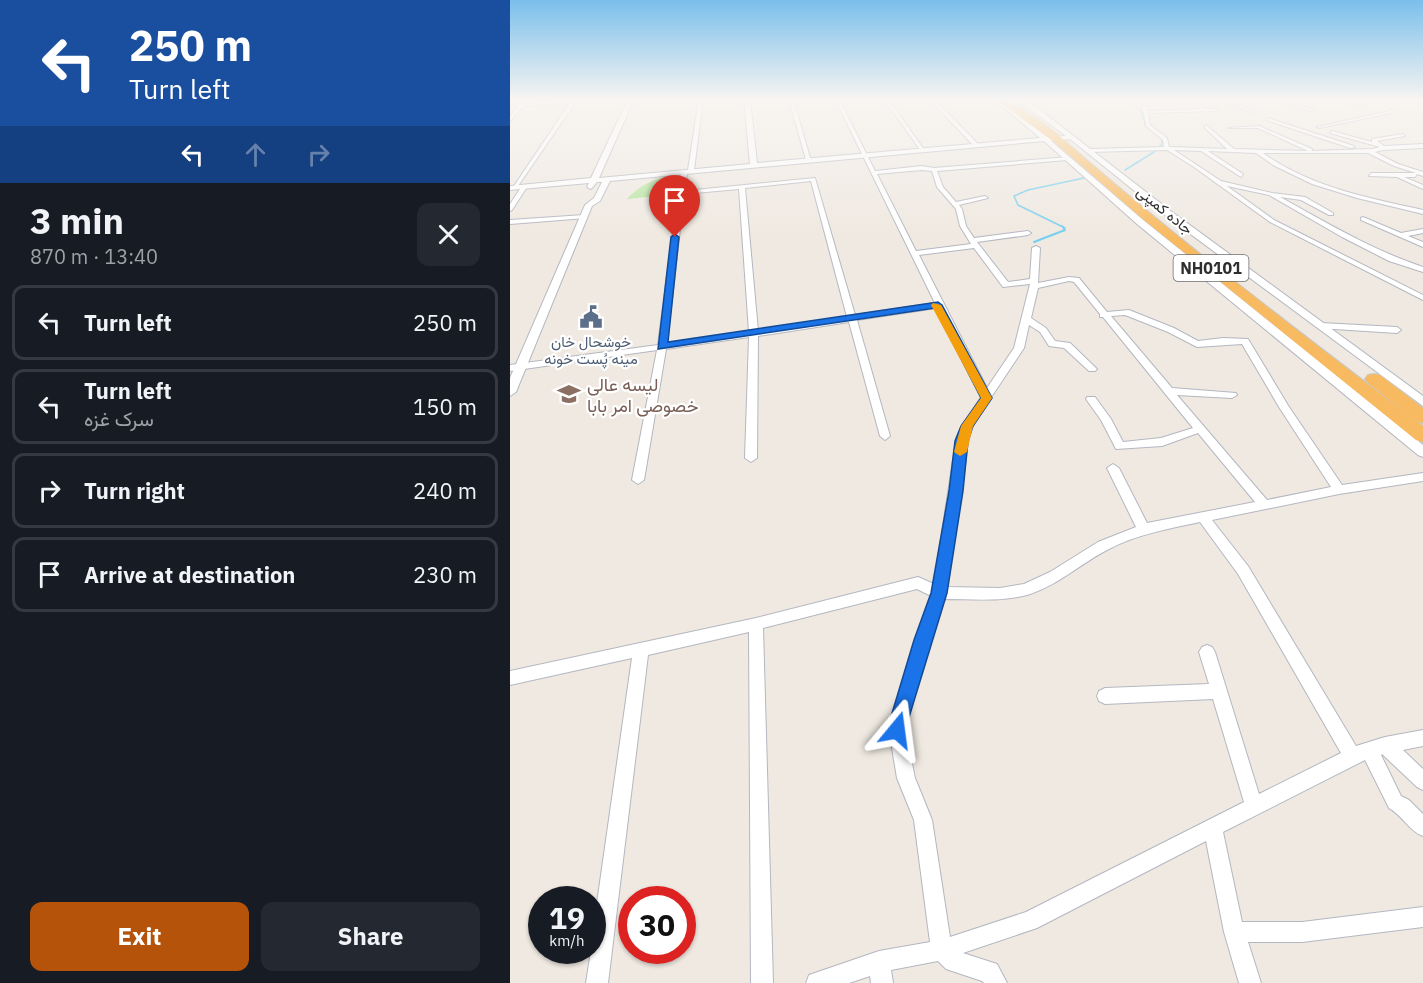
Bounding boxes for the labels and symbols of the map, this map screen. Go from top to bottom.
pin [649,175,700,237]
street label: جاده کمپنی [1132,181,1197,239]
road number: NH0101 [1174,255,1248,281]
public building icon: خوشحال خان مینه پُست خونه [578,304,604,330]
place label: خوشحال خان مینه پُست خونه [544,332,638,369]
place label: لیسه عالی خصوصی امر بابا [587,373,699,417]
school or university icon: لیسه عالی خصوصی امر بابا [556,381,582,407]
position arrow [865,698,929,762]
speed limit sign: 30 [618,886,696,964]

